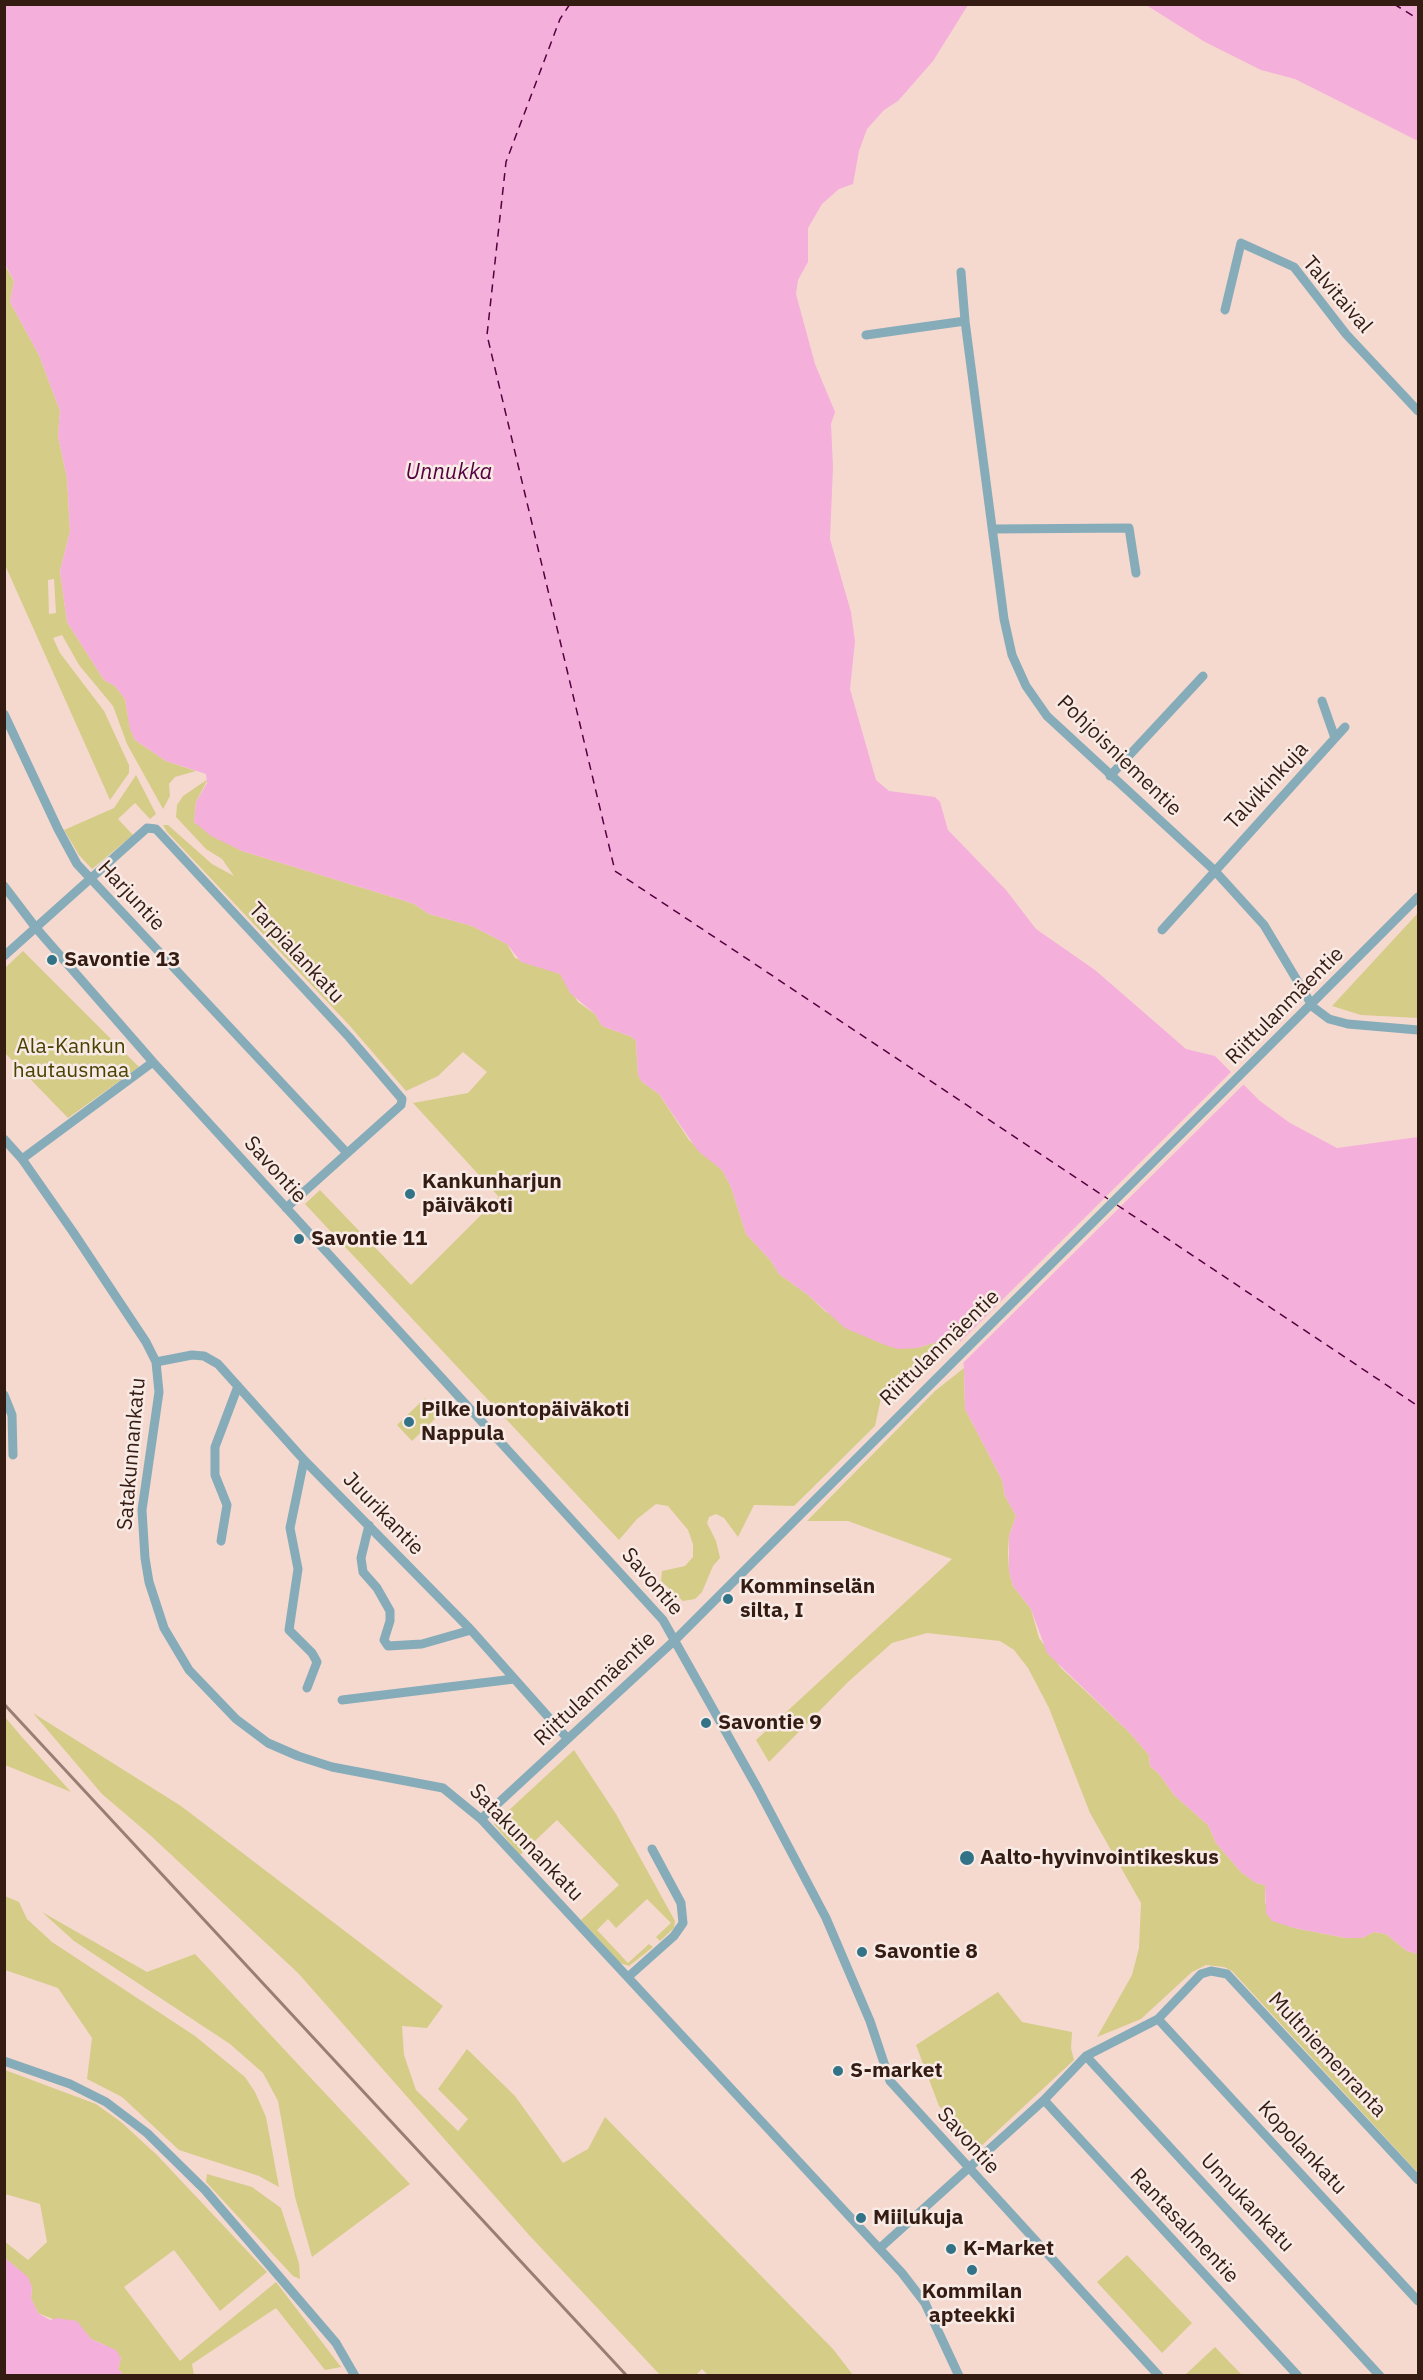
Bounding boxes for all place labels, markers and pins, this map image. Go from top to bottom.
place label: Savontie 13 [64,947,180,973]
marker: Savontie 13 [45,953,59,967]
place label: Kankunharjun päiväkoti [422,1169,562,1219]
marker: Kankunharjun päiväkoti [403,1187,417,1201]
place label: Savontie 11 [311,1226,427,1252]
marker: Savontie 11 [292,1232,306,1246]
place label: Pilke luontopäiväkoti Nappula [421,1397,630,1447]
marker: Pilke luontopäiväkoti Nappula [402,1415,416,1429]
place label: Komminselän silta, I [740,1574,875,1624]
marker: Komminselän silta, I [721,1592,735,1606]
place label: Savontie 9 [718,1710,822,1736]
marker: Savontie 9 [699,1716,713,1730]
place label: Aalto-hyvinvointikeskus [980,1845,1219,1871]
marker: Aalto-hyvinvointikeskus [958,1849,976,1867]
place label: Savontie 8 [874,1939,978,1965]
marker: Savontie 8 [855,1945,869,1959]
place label: S-market [850,2058,942,2084]
marker: S-market [831,2064,845,2078]
place label: Miilukuja [873,2205,963,2231]
marker: Miilukuja [854,2211,868,2225]
place label: K-Market [963,2236,1054,2262]
marker: K-Market [944,2242,958,2256]
marker: Kommilan apteekki [965,2263,979,2277]
place label: Kommilan apteekki [922,2279,1022,2329]

